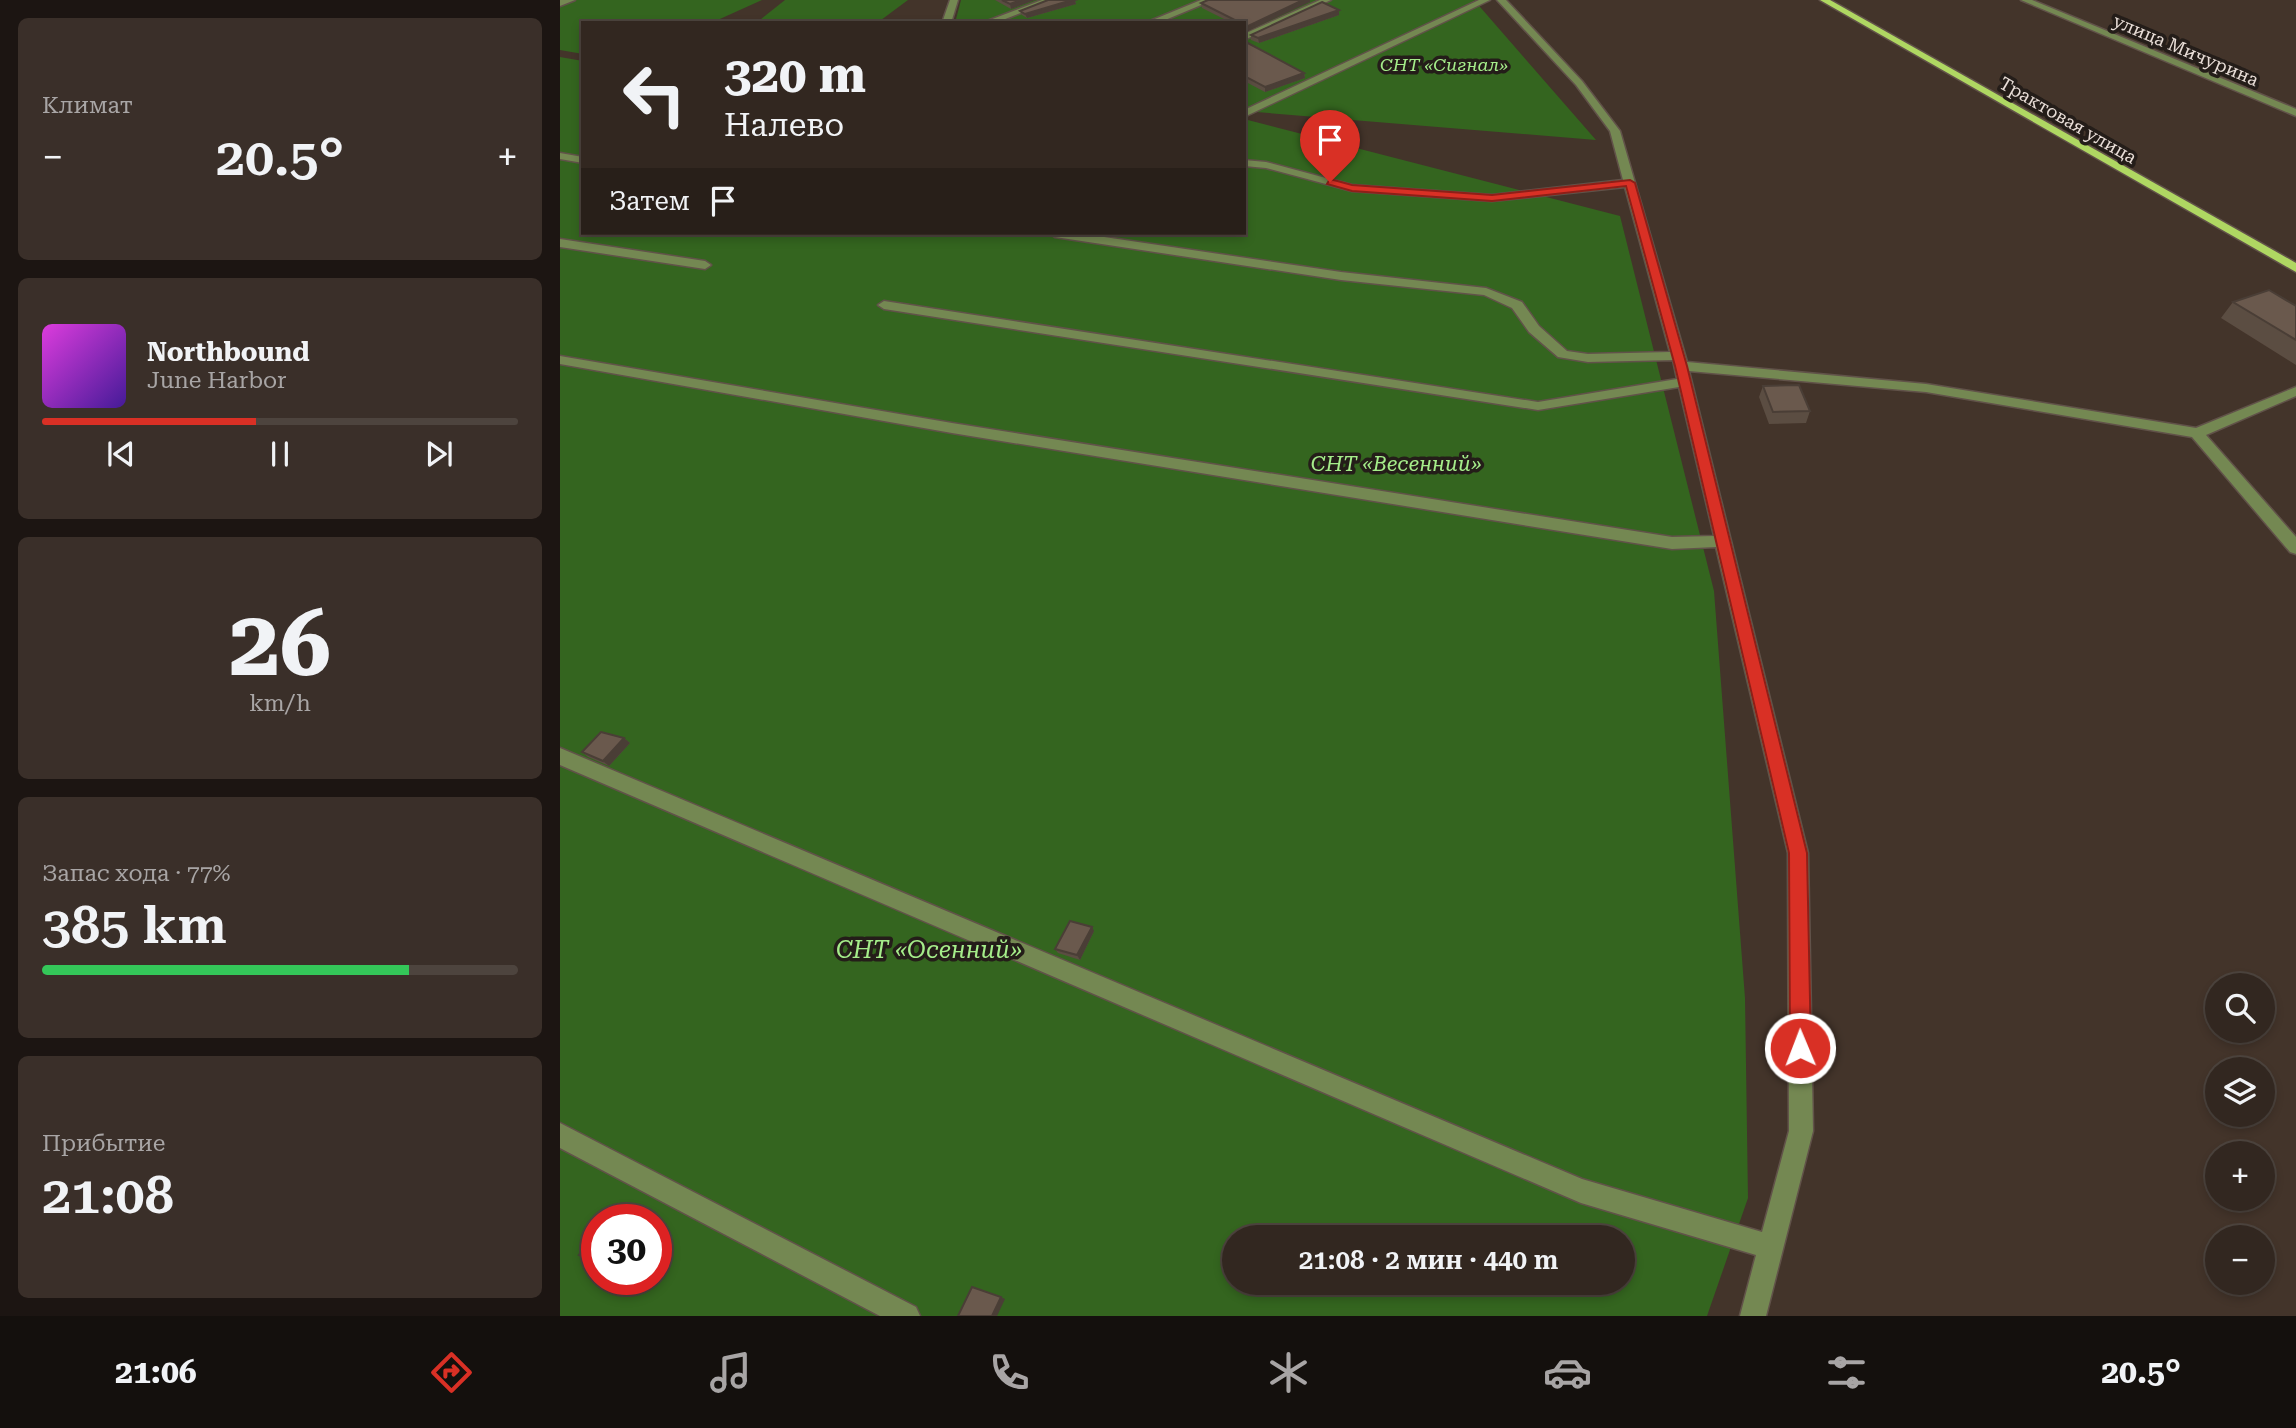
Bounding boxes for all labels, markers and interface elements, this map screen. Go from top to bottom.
street label: улица Мичурина [2110,10,2262,90]
text: 320 m [724,47,866,104]
icon: left [609,49,700,140]
park label: СНТ «Сигнал» [1380,54,1508,75]
street label: Трактовая улица [1996,72,2141,168]
text: Климат [42,92,133,119]
text: Налево [724,106,844,144]
pin [1300,110,1360,182]
icon: arrive [1311,121,1349,159]
text: 20.5° [216,127,344,188]
text: − [42,135,63,179]
text: + [497,135,518,179]
icon: arrive [704,182,742,220]
text: Затем [609,186,690,216]
text: Northbound [147,337,310,367]
text: June Harbor [147,367,287,394]
icon: previous [102,435,140,473]
icon: pause [261,435,299,473]
icon: next [420,435,458,473]
park label: СНТ «Весенний» [1311,452,1481,476]
text: 26 [229,591,331,697]
text: km/h [249,690,311,717]
text: Запас хода · 77% [42,860,231,887]
text: 385 km [42,895,227,956]
park label: СНТ «Осенний» [836,936,1022,964]
map controls [2205,973,2275,1295]
button: search [2205,973,2275,1043]
position arrow [1763,1011,1837,1085]
button: layers [2205,1057,2275,1127]
text: Прибытие [42,1130,165,1157]
button: + [2205,1141,2275,1211]
text: 21:08 [42,1165,174,1226]
speed limit sign: 30 [581,1204,672,1295]
button: − [2205,1225,2275,1295]
text: 21:08 · 2 мин · 440 m [1299,1245,1558,1275]
icon: directions [427,1348,476,1397]
icon: music [706,1348,755,1397]
icon: phone [985,1348,1034,1397]
icon: climate [1264,1348,1313,1397]
icon: car [1543,1348,1592,1397]
icon: filters [1822,1348,1871,1397]
text: 21:06 [115,1353,197,1391]
text: 20.5° [2101,1353,2181,1391]

